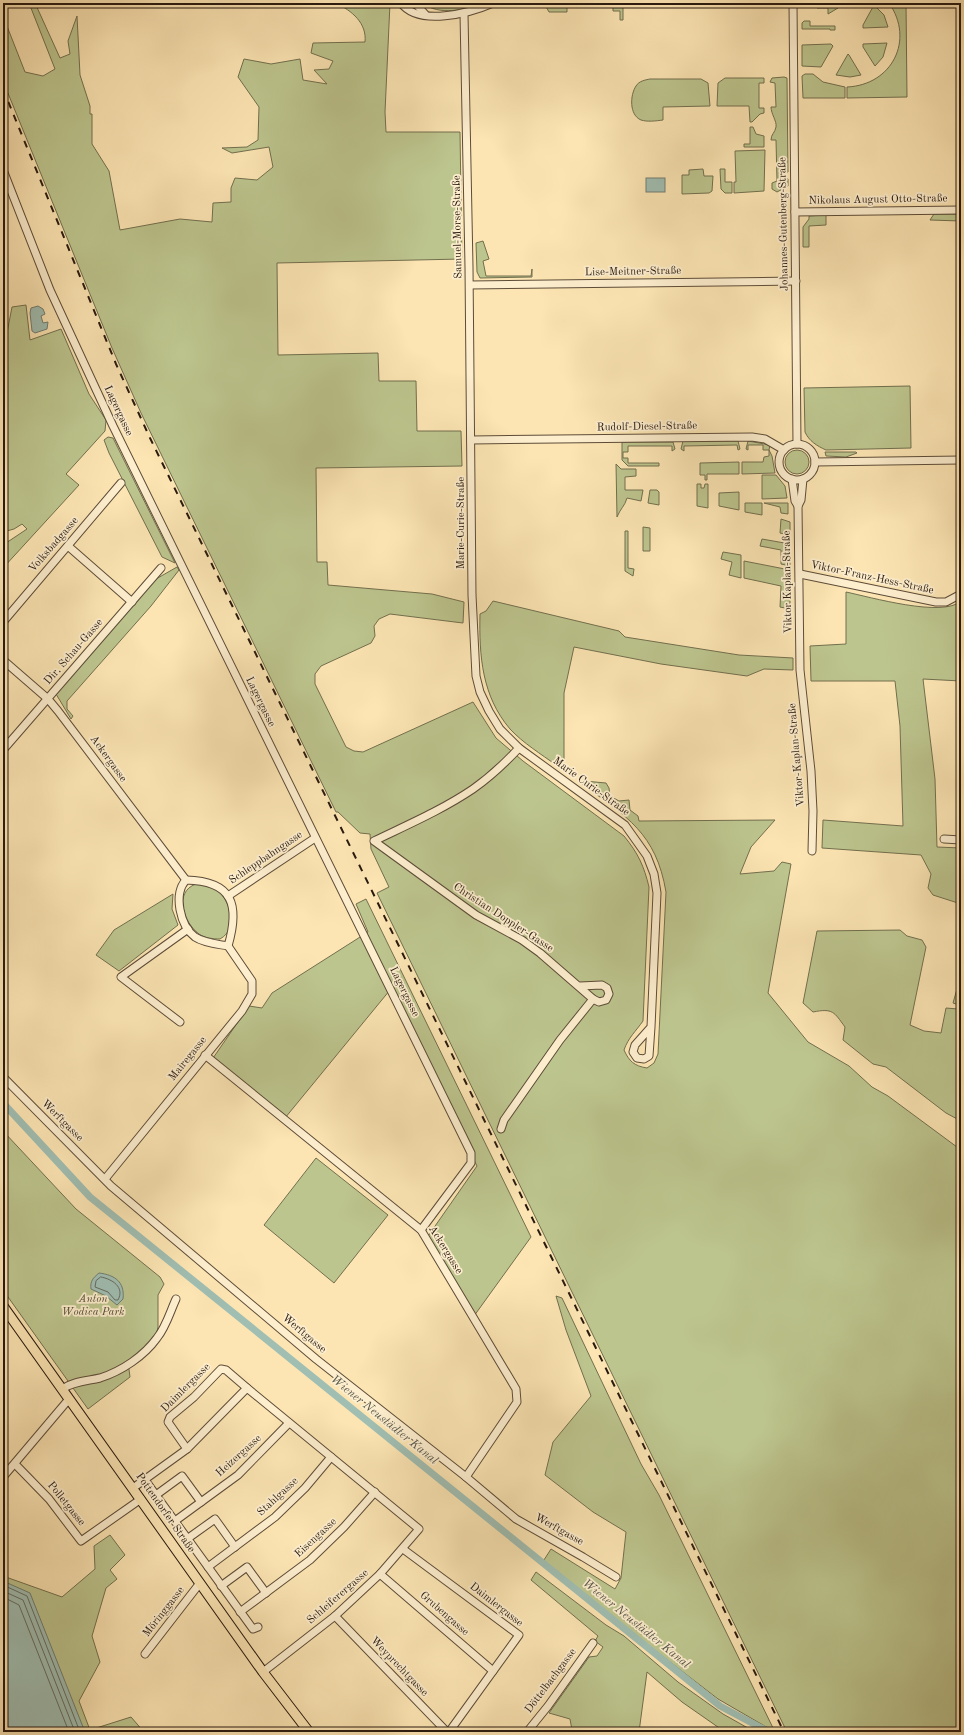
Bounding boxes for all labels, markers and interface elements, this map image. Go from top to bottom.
street label: Johannes-Gutenberg-Straße [777,157,791,291]
street label: Samuel-Morse-Straße [452,175,464,279]
street label: Nikolaus August Otto-Straße [808,193,948,207]
street label: Lise-Meitner-Straße [585,266,681,278]
street label: Lagergasse [102,384,134,438]
street label: Rudolf-Diesel-Straße [597,421,697,433]
street label: Marie-Curie-Straße [456,477,467,569]
street label: Volksbadgasse [27,515,81,575]
street label: Viktor Kaplan-Straße [782,530,794,634]
street label: Viktor-Franz-Hess-Straße [809,560,935,596]
street label: Dir. Schau-Gasse [43,617,105,687]
street label: Lagergasse [243,675,277,729]
street label: Viktor-Kaplan-Straße [787,703,807,807]
street label: Ackergasse [88,734,128,784]
street label: Marie Curie-Straße [551,756,631,818]
street label: Schleppbahngasse [227,829,305,887]
street label: Christian Doppler-Gasse [451,882,555,954]
street label: Lagergasse [387,965,421,1019]
street label: Mairegasse [167,1035,209,1083]
street label: Werftgasse [39,1098,85,1144]
street label: Ackergasse [426,1224,464,1276]
park label: Anton Wodica Park [62,1294,125,1318]
street label: Werftgasse [280,1313,328,1355]
street label: Daimlergasse [159,1361,213,1415]
water label: Wiener Neustädter Kanal [328,1372,441,1467]
street label: Heizergasse [214,1433,264,1479]
street label: Pottendorfer Straße [133,1471,197,1555]
street label: Stahlgasse [256,1476,300,1518]
street label: Polletgasse [45,1480,87,1528]
street label: Werftgasse [533,1512,585,1548]
street label: Eisengasse [293,1516,339,1560]
street label: Schleiferergasse [305,1567,371,1627]
water label: Wiener Neustädter Kanal [580,1576,693,1671]
street label: Daimlergasse [467,1581,525,1629]
street label: Möringgasse [141,1585,187,1639]
street label: Grubengasse [417,1590,471,1638]
street label: Weyprechtgasse [368,1635,430,1699]
street label: Döttelbachgasse [523,1647,579,1715]

